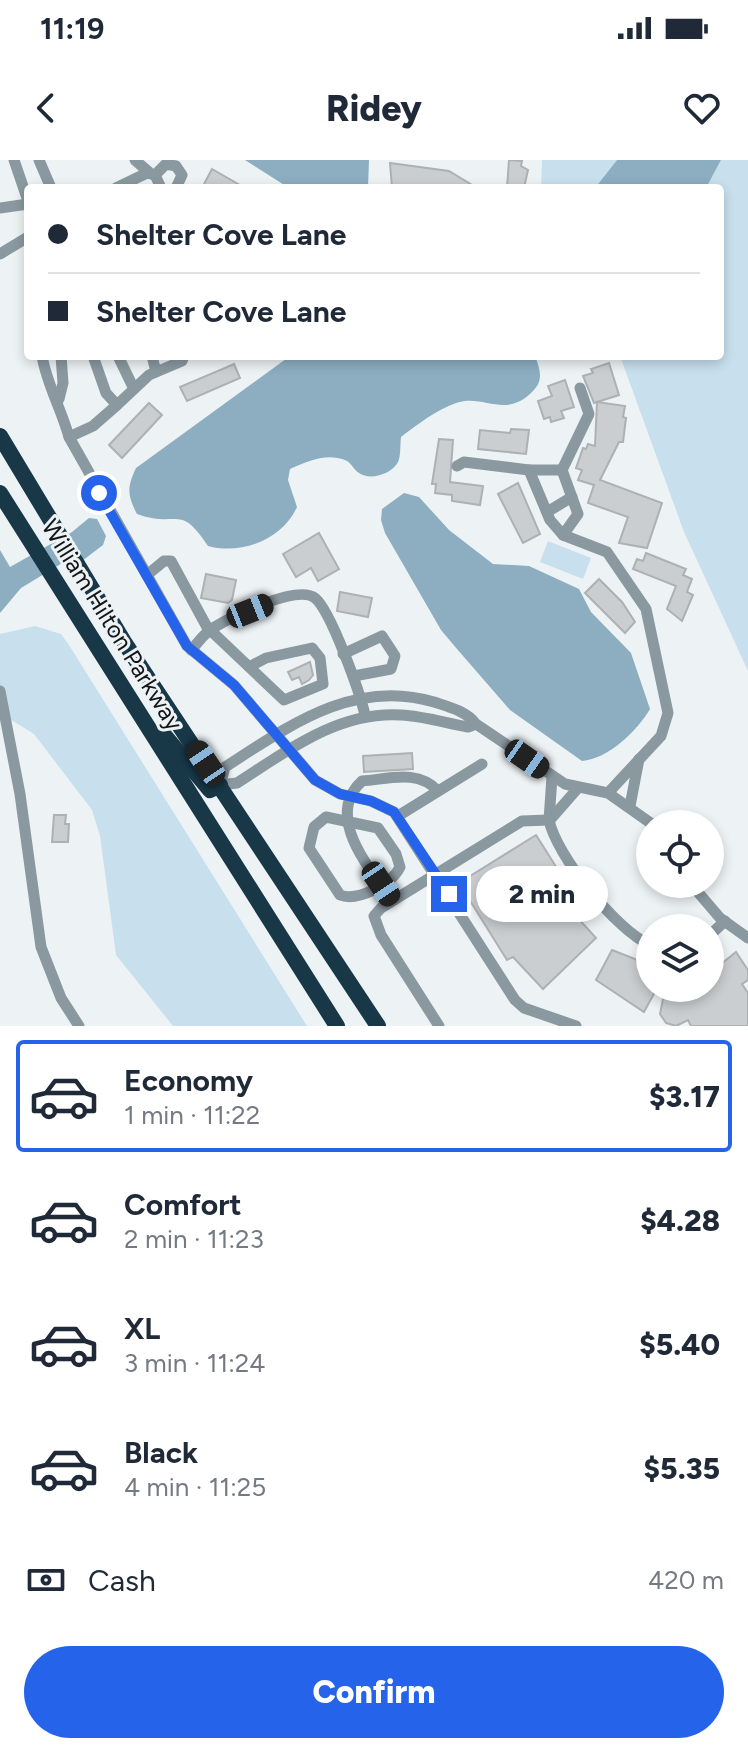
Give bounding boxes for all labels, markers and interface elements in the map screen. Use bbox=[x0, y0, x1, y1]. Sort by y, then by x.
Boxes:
text: 11:19 bbox=[40, 10, 104, 47]
icon: back bbox=[24, 86, 68, 130]
icon: heart bbox=[680, 86, 724, 130]
text: Ridey bbox=[326, 87, 422, 130]
text: Shelter Cove Lane bbox=[96, 216, 346, 253]
text: Shelter Cove Lane bbox=[96, 293, 346, 330]
route start bbox=[81, 475, 117, 511]
street label: William Hilton Parkway bbox=[36, 514, 189, 736]
car bbox=[223, 591, 277, 631]
car bbox=[500, 735, 554, 783]
car bbox=[183, 736, 229, 790]
map controls bbox=[636, 810, 724, 1002]
button: locate bbox=[636, 810, 724, 898]
car bbox=[358, 857, 404, 911]
callout: 2 min bbox=[477, 866, 609, 922]
route end bbox=[431, 876, 467, 912]
text: 2 min bbox=[509, 878, 575, 910]
button: layers bbox=[636, 914, 724, 1002]
icon: car bbox=[28, 1060, 100, 1132]
text: Economy bbox=[124, 1062, 253, 1099]
text: $3.17 bbox=[649, 1078, 720, 1115]
text: 1 min · 11:22 bbox=[124, 1099, 260, 1131]
icon: car bbox=[28, 1184, 100, 1256]
text: Comfort bbox=[124, 1186, 242, 1223]
text: $4.28 bbox=[640, 1202, 720, 1239]
text: 2 min · 11:23 bbox=[124, 1223, 264, 1255]
icon: car bbox=[28, 1308, 100, 1380]
text: XL bbox=[124, 1310, 160, 1347]
text: $5.40 bbox=[639, 1326, 720, 1363]
text: 3 min · 11:24 bbox=[124, 1347, 265, 1379]
icon: car bbox=[28, 1432, 100, 1504]
text: Black bbox=[124, 1434, 198, 1471]
text: $5.35 bbox=[644, 1450, 720, 1487]
text: 4 min · 11:25 bbox=[124, 1471, 266, 1503]
icon: cash bbox=[24, 1558, 68, 1602]
text: Cash bbox=[88, 1562, 156, 1599]
text: 420 m bbox=[648, 1564, 724, 1596]
button: Confirm bbox=[24, 1646, 724, 1738]

